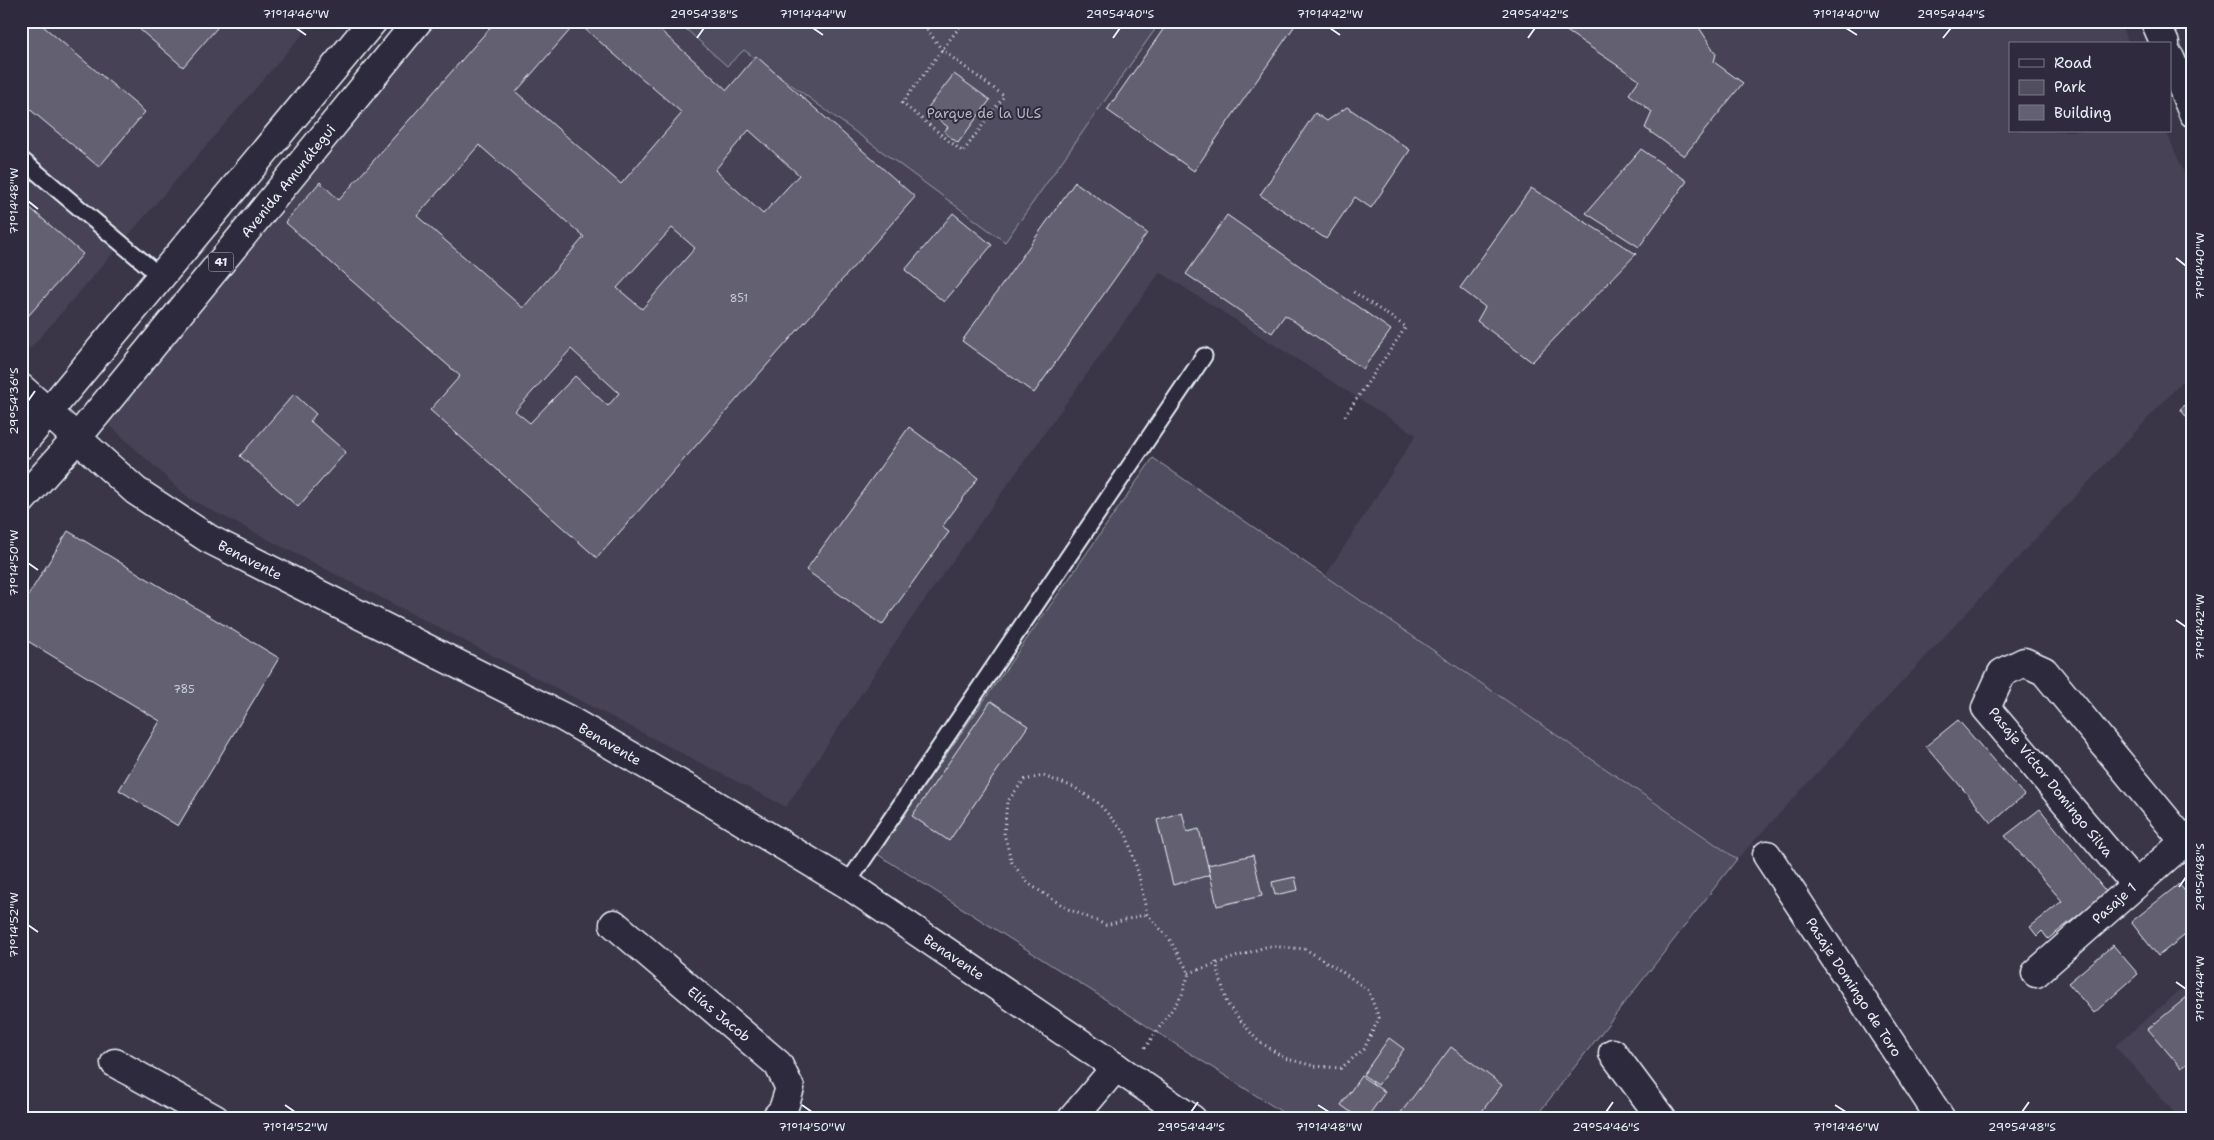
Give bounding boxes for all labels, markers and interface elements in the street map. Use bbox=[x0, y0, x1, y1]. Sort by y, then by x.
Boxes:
text: 71°14'46"W bbox=[263, 6, 329, 22]
text: 29°54'38"S bbox=[670, 6, 738, 22]
text: 71°14'44"W bbox=[779, 6, 847, 22]
text: 29°54'40"S bbox=[1086, 6, 1155, 22]
text: 71°14'42"W bbox=[1297, 6, 1363, 22]
text: 29°54'42"S bbox=[1501, 6, 1569, 22]
text: 71°14'40"W bbox=[1812, 6, 1880, 22]
text: 29°54'44"S bbox=[1917, 6, 1985, 22]
legend bbox=[2009, 42, 2172, 132]
text: Road bbox=[2054, 53, 2092, 73]
text: Park bbox=[2054, 77, 2086, 97]
text: Building bbox=[2054, 103, 2111, 123]
park label: Parque de la ULS bbox=[927, 104, 1041, 122]
street label: Avenida Amunátegui bbox=[237, 121, 339, 241]
text: 71°14'48"W bbox=[6, 167, 22, 235]
text: 71°14'40"W bbox=[2192, 232, 2208, 300]
road number: 41 bbox=[208, 252, 234, 272]
house number: 851 bbox=[730, 291, 748, 306]
text: 29°54'36"S bbox=[6, 367, 22, 435]
text: 71°14'50"W bbox=[6, 529, 22, 597]
street label: Benavente bbox=[215, 536, 285, 584]
text: 71°14'42"W bbox=[2192, 594, 2208, 660]
house number: 785 bbox=[173, 682, 195, 697]
street label: Pasaje Víctor Domingo Silva bbox=[1985, 703, 2117, 861]
street label: Benavente bbox=[575, 719, 645, 769]
text: 29°54'48"S bbox=[2192, 843, 2208, 911]
street label: Pasaje 1 bbox=[2088, 878, 2140, 928]
text: 71°14'52"W bbox=[6, 892, 22, 958]
street label: Pasaje Domingo de Toro bbox=[1802, 914, 1906, 1060]
street label: Benavente bbox=[920, 930, 988, 984]
text: 71°14'44"W bbox=[2192, 955, 2208, 1023]
street label: Elías Jacob bbox=[684, 982, 754, 1046]
text: 71°14'52"W bbox=[262, 1119, 328, 1135]
text: 71°14'50"W bbox=[778, 1119, 846, 1135]
text: 29°54'44"S bbox=[1157, 1119, 1225, 1135]
text: 71°14'48"W bbox=[1295, 1119, 1363, 1135]
text: 29°54'46"S bbox=[1572, 1119, 1640, 1135]
text: 71°14'46"W bbox=[1813, 1119, 1879, 1135]
text: 29°54'48"S bbox=[1988, 1119, 2056, 1135]

